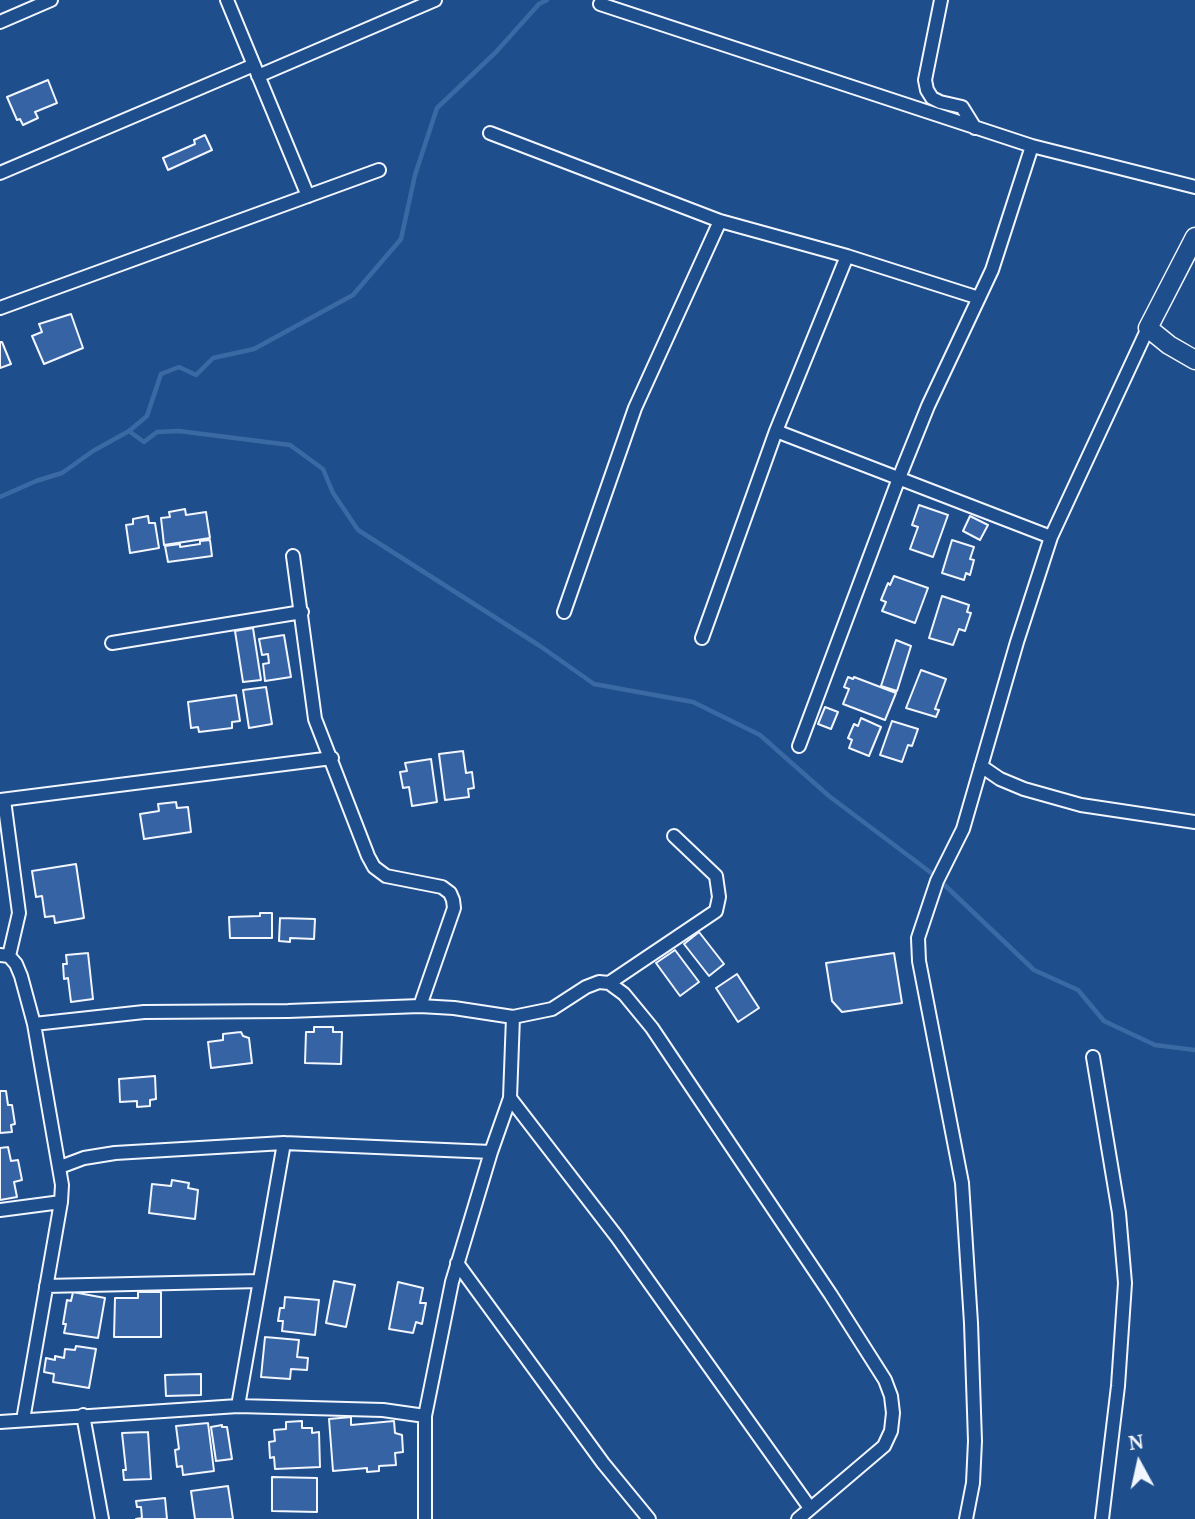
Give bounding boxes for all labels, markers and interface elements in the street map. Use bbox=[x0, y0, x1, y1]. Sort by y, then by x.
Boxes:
north arrow bbox=[1104, 1428, 1174, 1498]
text: N bbox=[1127, 1428, 1145, 1456]

